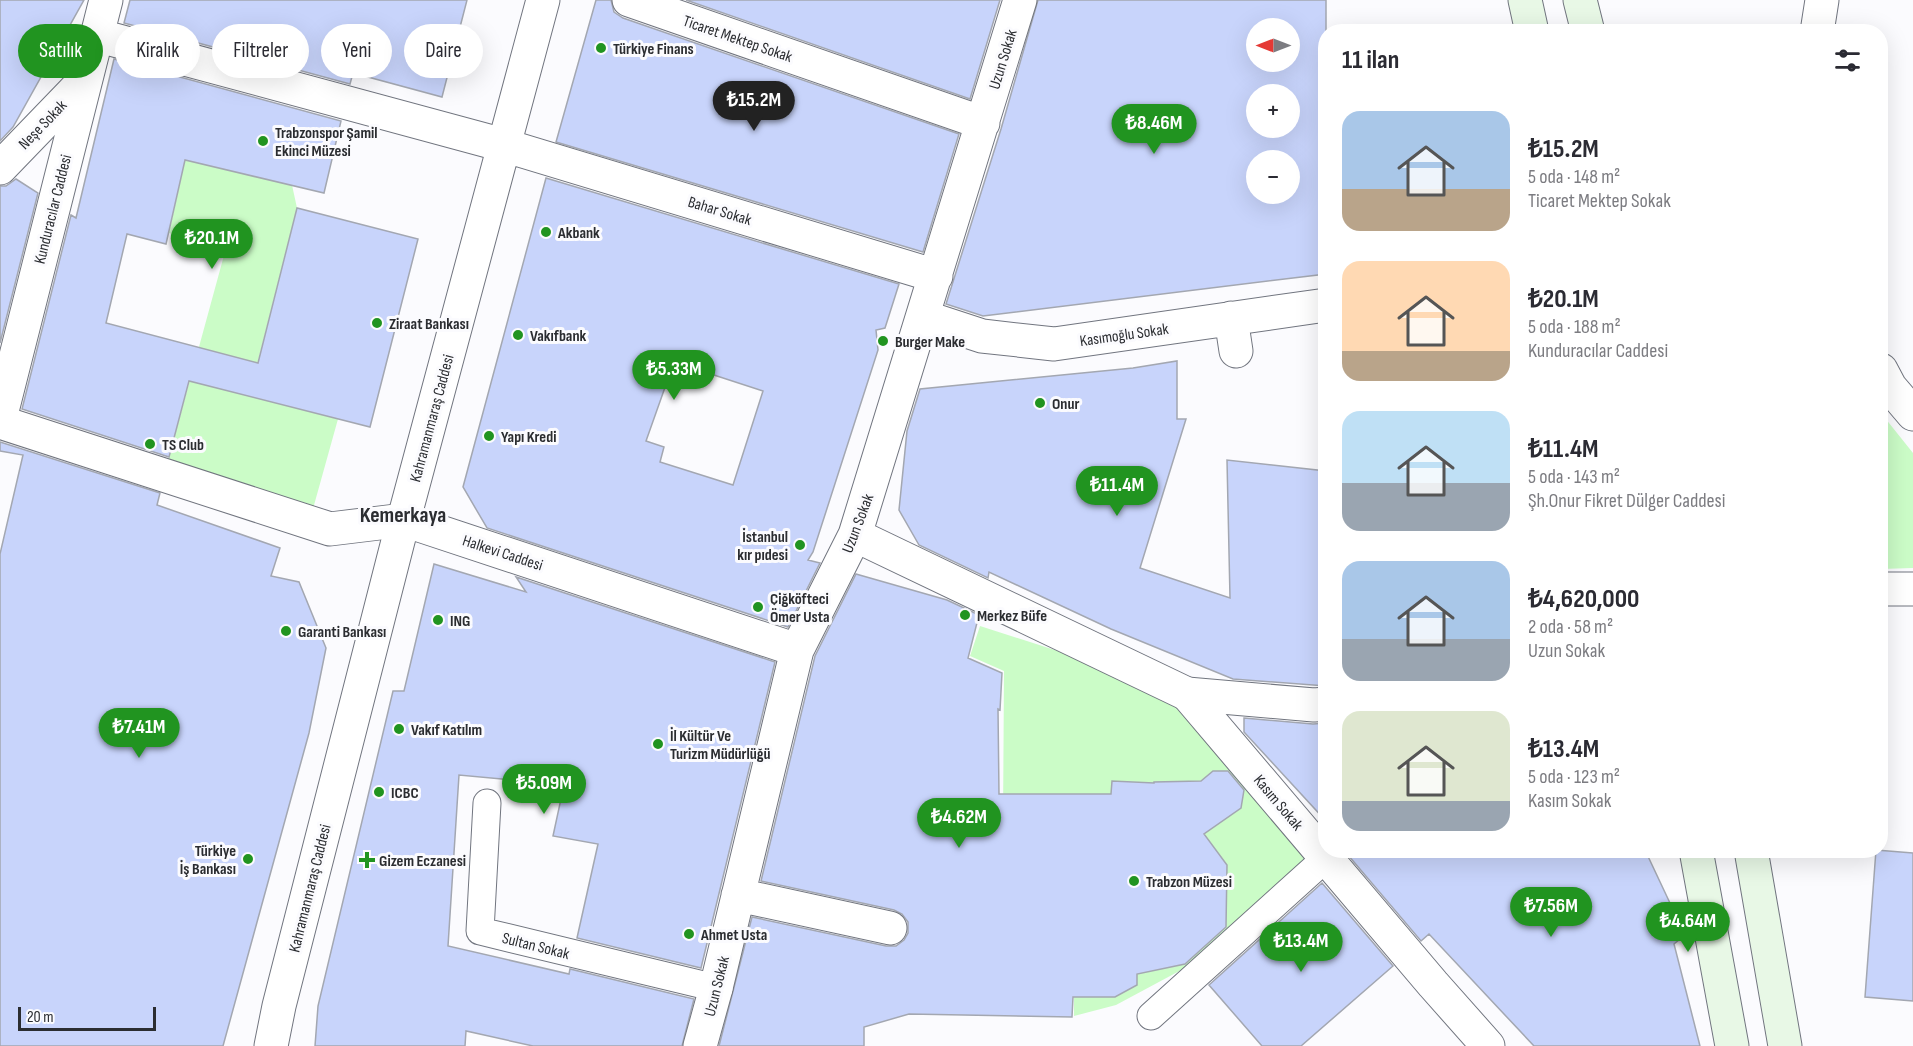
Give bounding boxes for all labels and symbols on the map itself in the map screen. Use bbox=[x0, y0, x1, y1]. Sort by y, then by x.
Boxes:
street label: Ticaret Mektep Sokak bbox=[680, 12, 795, 67]
north arrow bbox=[1246, 18, 1300, 72]
street label: Uzun Sokak bbox=[985, 27, 1022, 92]
place label: Türkiye Finans bbox=[613, 40, 694, 59]
marker: Türkiye Finans bbox=[594, 41, 608, 55]
pin: ₺15.2M bbox=[705, 81, 803, 132]
street label: Neşe Sokak bbox=[15, 96, 71, 154]
pin: ₺8.46M bbox=[1105, 104, 1203, 155]
place label: Trabzonspor Şamil Ekinci Müzesi bbox=[275, 124, 377, 161]
marker: Trabzonspor Şamil Ekinci Müzesi bbox=[256, 134, 270, 148]
street label: Kunduracılar Caddesi bbox=[31, 153, 76, 266]
street label: Bahar Sokak bbox=[686, 193, 754, 230]
pin: ₺20.1M bbox=[163, 219, 261, 270]
place label: Akbank bbox=[557, 224, 600, 243]
marker: Akbank bbox=[539, 225, 553, 239]
place label: Ziraat Bankası bbox=[389, 315, 469, 334]
marker: Ziraat Bankası bbox=[370, 316, 384, 330]
street label: Kasımoğlu Sokak bbox=[1079, 320, 1170, 351]
place label: Vakıfbank bbox=[530, 327, 586, 346]
marker: Vakıfbank bbox=[511, 328, 525, 342]
place label: Burger Make bbox=[895, 333, 965, 352]
marker: Burger Make bbox=[876, 334, 890, 348]
pin: ₺5.33M bbox=[625, 350, 723, 401]
street label: Kahramanmaraş Caddesi bbox=[406, 352, 459, 484]
place label: Onur bbox=[1052, 395, 1079, 414]
marker: Onur bbox=[1033, 396, 1047, 410]
place label: Yapı Kredi bbox=[501, 428, 556, 447]
marker: Yapı Kredi bbox=[482, 429, 496, 443]
place label: TS Club bbox=[162, 436, 204, 455]
marker: TS Club bbox=[143, 437, 157, 451]
pin: ₺11.4M bbox=[1068, 466, 1166, 517]
street label: Uzun Sokak bbox=[838, 491, 878, 556]
district label: Kemerkaya bbox=[360, 502, 446, 529]
place label: İstanbul kır pıdesi bbox=[737, 528, 788, 565]
street label: Halkevi Caddesi bbox=[460, 532, 545, 575]
marker: İstanbul kır pıdesi bbox=[793, 538, 807, 552]
place label: Çiğköfteci Ömer Usta bbox=[770, 590, 829, 627]
marker: Çiğköfteci Ömer Usta bbox=[751, 600, 765, 614]
place label: Merkez Büfe bbox=[977, 607, 1047, 626]
marker: Merkez Büfe bbox=[958, 608, 972, 622]
place label: ING bbox=[450, 612, 471, 631]
marker: ING bbox=[431, 613, 445, 627]
place label: Garanti Bankası bbox=[298, 623, 386, 642]
marker: Garanti Bankası bbox=[279, 624, 293, 638]
pin: ₺7.41M bbox=[90, 708, 188, 759]
place label: Vakıf Katılım bbox=[411, 721, 482, 740]
marker: Vakıf Katılım bbox=[392, 722, 406, 736]
place label: İl Kültür Ve Turizm Müdürlüğü bbox=[670, 727, 771, 764]
marker: İl Kültür Ve Turizm Müdürlüğü bbox=[651, 737, 665, 751]
pin: ₺5.09M bbox=[495, 764, 593, 815]
street label: Kasım Sokak bbox=[1249, 771, 1307, 835]
place label: ICBC bbox=[391, 784, 419, 803]
marker: ICBC bbox=[372, 785, 386, 799]
pin: ₺4.62M bbox=[910, 798, 1008, 849]
street label: Kahramanmaraş Caddesi bbox=[285, 822, 336, 954]
place label: Türkiye İş Bankası bbox=[180, 842, 236, 879]
marker: Türkiye İş Bankası bbox=[241, 852, 255, 866]
place label: Gizem Eczanesi bbox=[379, 852, 466, 871]
marker: Gizem Eczanesi bbox=[360, 853, 374, 867]
place label: Trabzon Müzesi bbox=[1146, 873, 1232, 892]
marker: Trabzon Müzesi bbox=[1127, 874, 1141, 888]
pin: ₺7.56M bbox=[1502, 887, 1600, 938]
pin: ₺4.64M bbox=[1639, 902, 1737, 953]
pin: ₺13.4M bbox=[1252, 922, 1350, 973]
place label: Ahmet Usta bbox=[700, 926, 767, 945]
marker: Ahmet Usta bbox=[682, 927, 696, 941]
street label: Sultan Sokak bbox=[500, 929, 571, 964]
street label: Uzun Sokak bbox=[701, 954, 734, 1019]
scale bar bbox=[18, 1004, 156, 1032]

